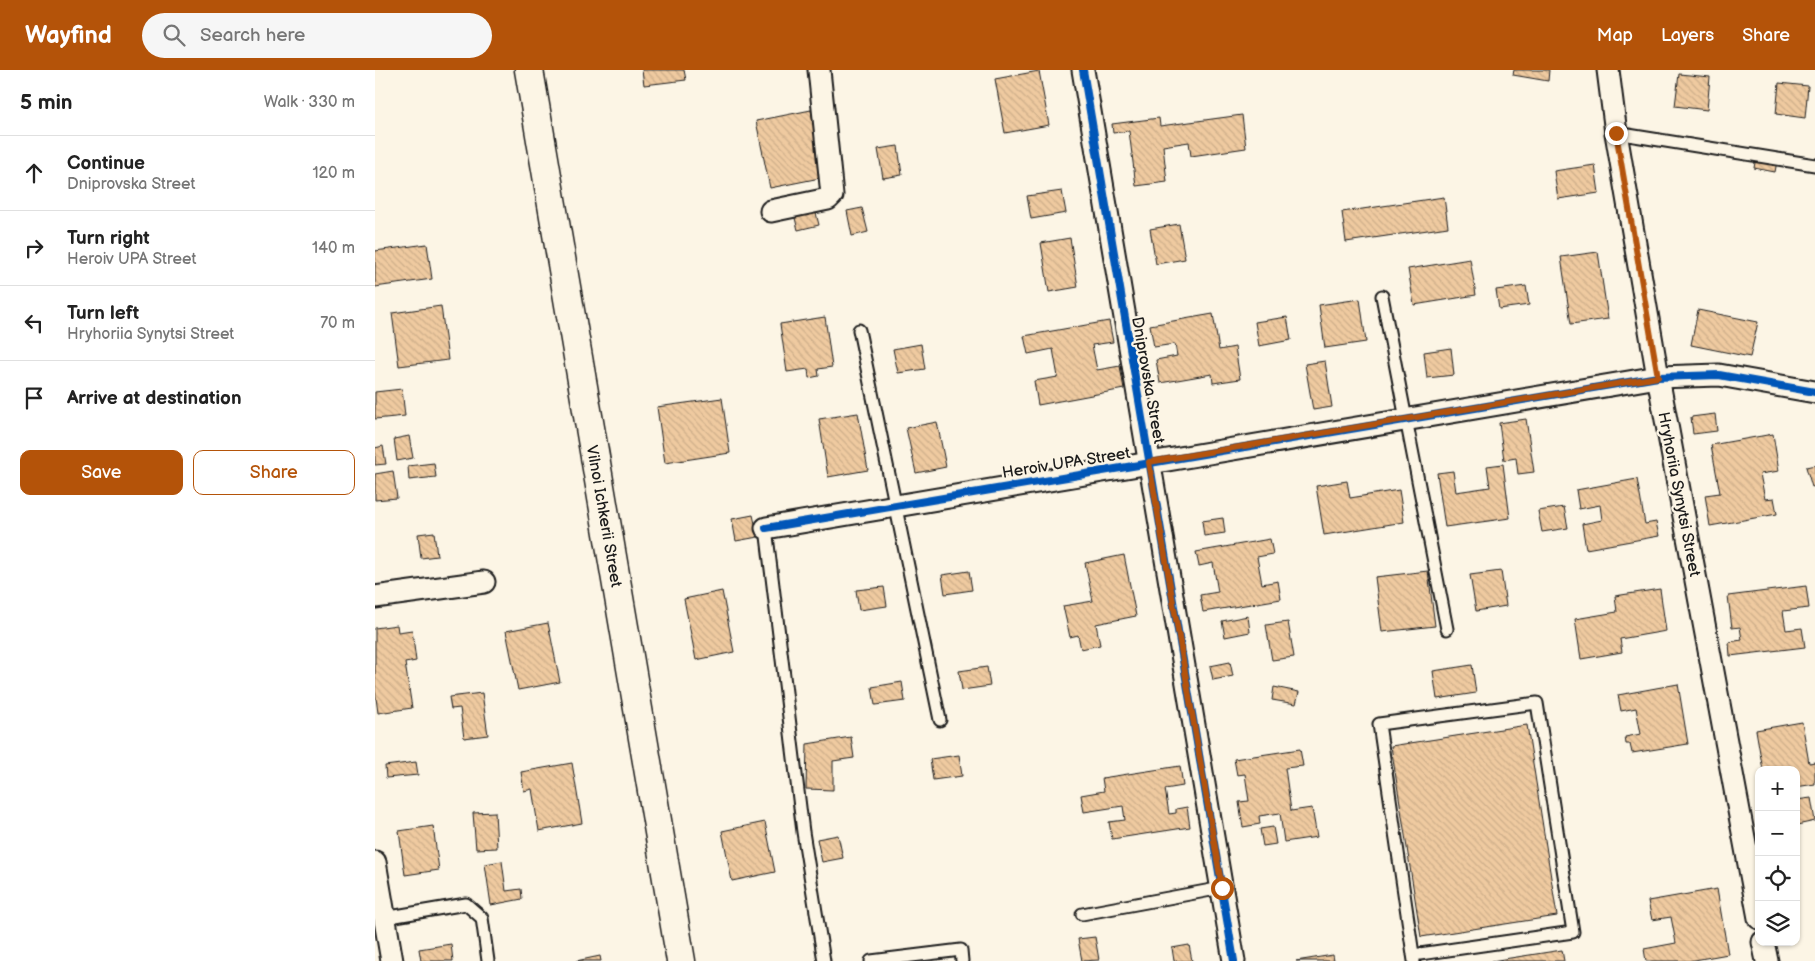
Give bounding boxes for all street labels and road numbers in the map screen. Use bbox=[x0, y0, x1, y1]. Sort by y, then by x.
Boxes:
street label: Dniprovska Street bbox=[1127, 315, 1168, 445]
street label: Hryhoriia Synytsi Street bbox=[1653, 410, 1704, 578]
street label: Vilnoi Ichkerii Street bbox=[582, 444, 625, 589]
street label: Heroiv UPA Street bbox=[1001, 444, 1132, 483]

